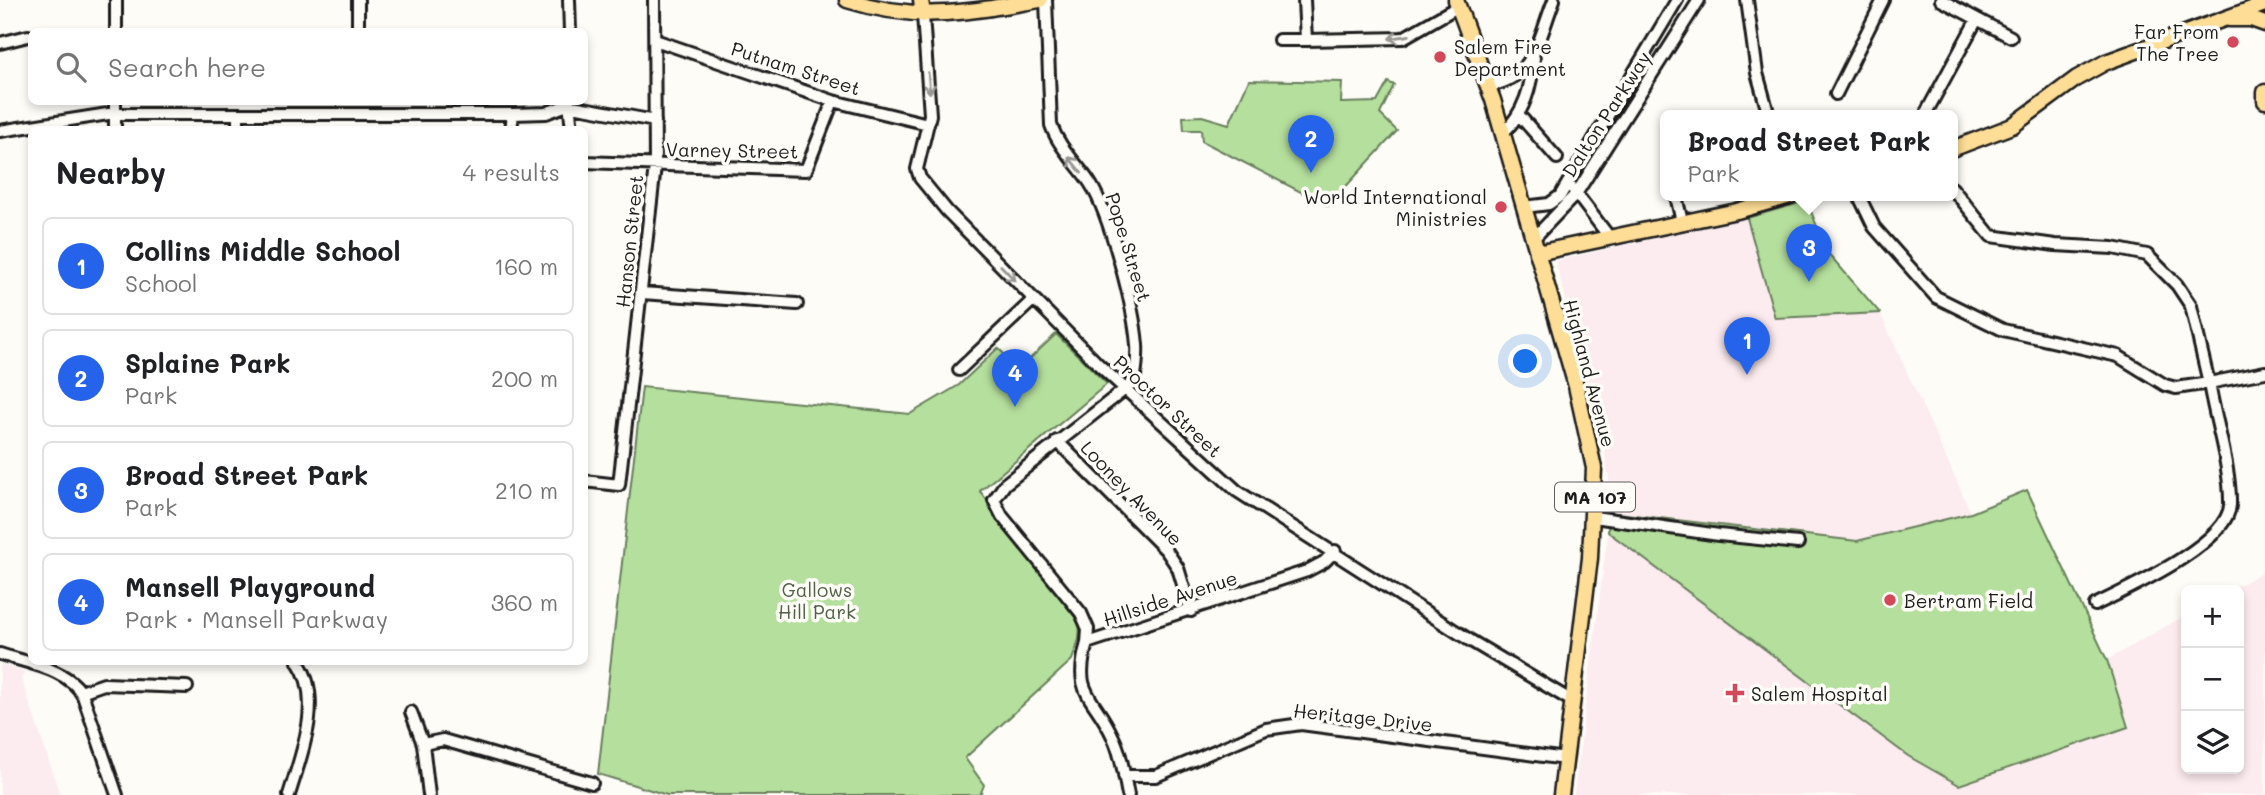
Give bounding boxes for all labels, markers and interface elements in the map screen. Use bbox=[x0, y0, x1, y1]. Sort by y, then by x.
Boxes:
place label: Far From The Tree bbox=[2134, 19, 2219, 66]
search box bbox=[28, 28, 588, 105]
one-way arrow bbox=[1388, 31, 1411, 44]
place label: Salem Fire Department bbox=[1454, 34, 1566, 81]
marker: Far From The Tree bbox=[2225, 34, 2241, 50]
street label: Putnam Street bbox=[728, 35, 864, 101]
street label: Dalton Parkway bbox=[1556, 46, 1656, 182]
icon: search bbox=[52, 48, 90, 86]
marker: Salem Fire Department bbox=[1432, 49, 1448, 65]
text: Search here bbox=[108, 50, 266, 84]
one-way arrow bbox=[923, 71, 936, 94]
popup bbox=[1660, 110, 1958, 201]
pin: 2 bbox=[1288, 115, 1334, 173]
text: Broad Street Park bbox=[1687, 124, 1931, 158]
street label: Varney Street bbox=[666, 136, 798, 164]
text: Nearby bbox=[56, 152, 166, 192]
one-way arrow bbox=[1068, 156, 1083, 174]
text: 4 results bbox=[463, 157, 560, 187]
text: Park bbox=[1687, 158, 1740, 188]
street label: Hanson Street bbox=[610, 173, 648, 309]
place label: World International Ministries bbox=[1303, 184, 1487, 231]
street label: Pope Street bbox=[1101, 189, 1157, 305]
marker: World International Ministries bbox=[1493, 199, 1509, 215]
pin: 3 bbox=[1786, 224, 1832, 282]
text: Collins Middle School bbox=[125, 234, 400, 268]
text: 1 bbox=[76, 251, 86, 281]
text: 160 m bbox=[494, 251, 558, 281]
one-way arrow bbox=[1000, 264, 1017, 281]
text: School bbox=[125, 268, 198, 298]
street label: Highland Avenue bbox=[1558, 296, 1622, 450]
pin: 1 bbox=[1724, 317, 1770, 375]
your location bbox=[1508, 344, 1542, 378]
text: Splaine Park bbox=[125, 346, 291, 380]
pin: 4 bbox=[992, 349, 1038, 407]
street label: Proctor Street bbox=[1109, 349, 1227, 463]
text: 2 bbox=[75, 363, 87, 393]
text: 200 m bbox=[491, 363, 558, 393]
text: Park bbox=[125, 380, 177, 410]
street label: Looney Avenue bbox=[1076, 435, 1188, 551]
text: Broad Street Park bbox=[125, 458, 368, 492]
text: 3 bbox=[74, 475, 88, 505]
text: 210 m bbox=[495, 475, 558, 505]
road number: MA 107 bbox=[1555, 482, 1635, 512]
text: Park bbox=[125, 492, 177, 522]
street label: Hillside Avenue bbox=[1100, 565, 1240, 631]
text: Mansell Playground bbox=[125, 570, 375, 604]
park label: Gallows Hill Park bbox=[778, 577, 856, 624]
map controls bbox=[2181, 585, 2244, 774]
button: + bbox=[2181, 585, 2244, 648]
text: 4 bbox=[74, 587, 88, 617]
text: 360 m bbox=[491, 587, 558, 617]
place label: Bertram Field bbox=[1904, 588, 2033, 613]
marker: Bertram Field bbox=[1882, 592, 1898, 608]
text: Park · Mansell Parkway bbox=[125, 604, 388, 634]
button: − bbox=[2181, 648, 2244, 711]
place label: Salem Hospital bbox=[1751, 681, 1888, 706]
marker: Salem Hospital bbox=[1725, 683, 1745, 703]
street label: Heritage Drive bbox=[1292, 697, 1434, 737]
button: layers bbox=[2181, 711, 2244, 774]

